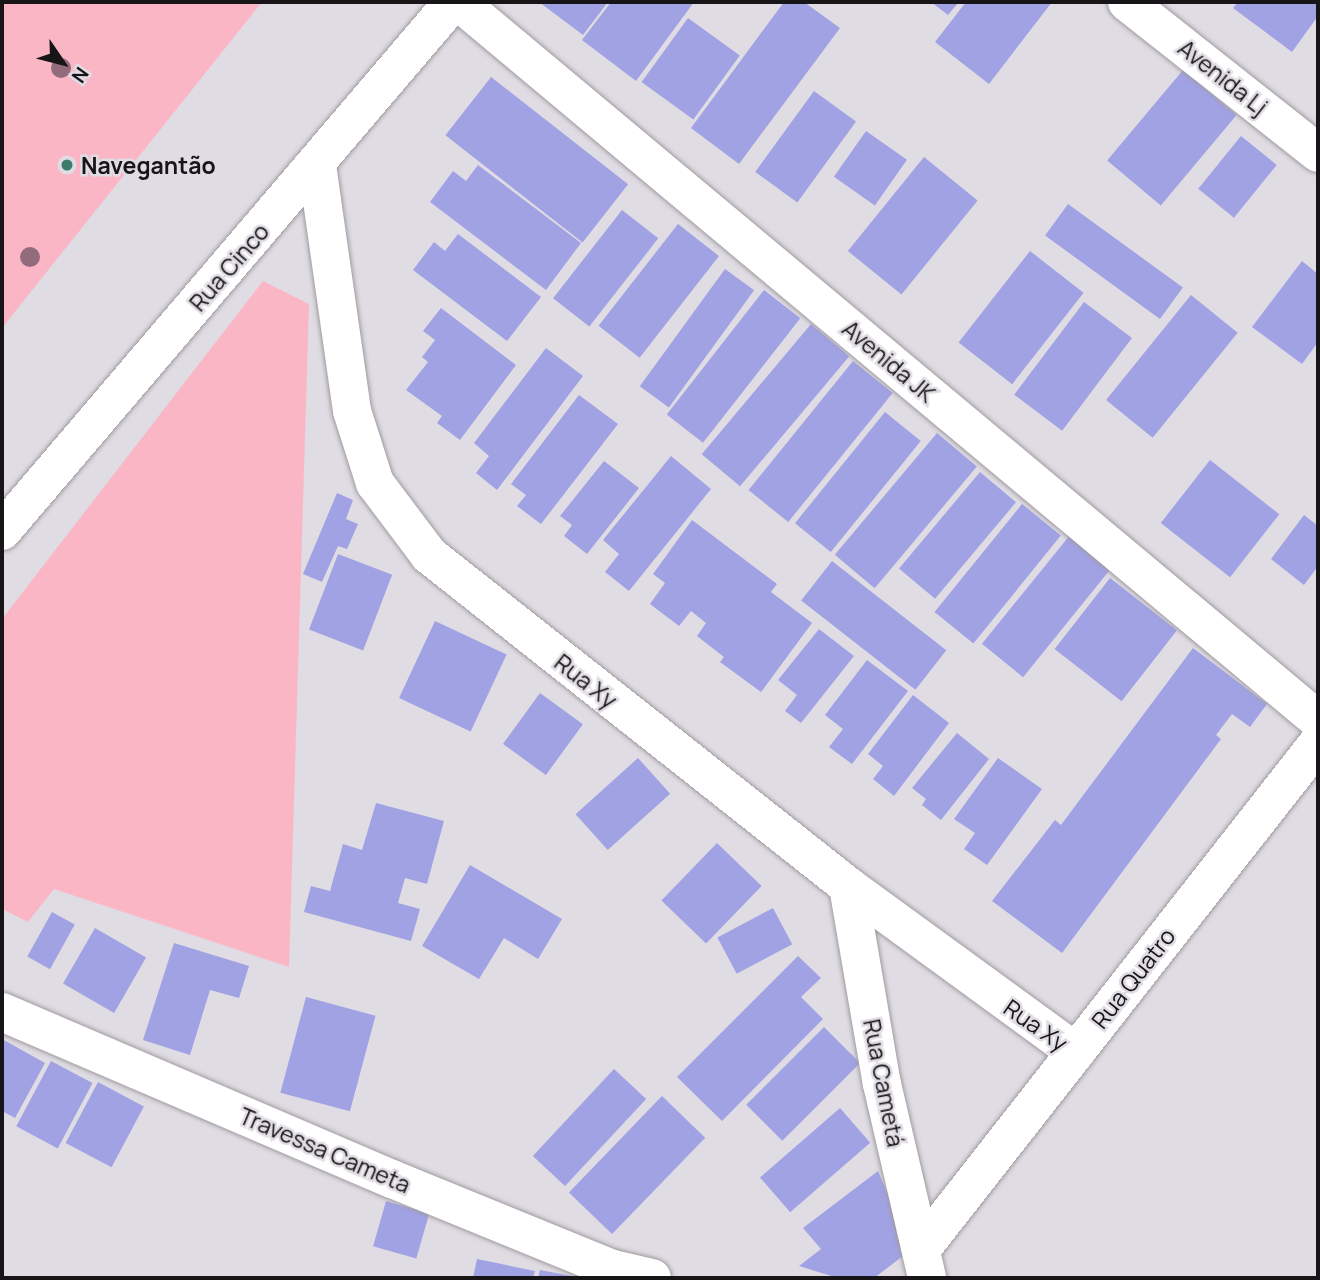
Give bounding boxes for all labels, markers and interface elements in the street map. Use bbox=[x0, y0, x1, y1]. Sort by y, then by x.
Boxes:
north arrow bbox=[28, 28, 98, 98]
street label: Avenida Lj bbox=[1173, 34, 1273, 120]
text: N bbox=[66, 62, 95, 88]
place label: Navegantão bbox=[81, 151, 216, 179]
marker: Navegantão bbox=[59, 157, 75, 173]
street label: Rua Cinco bbox=[184, 218, 274, 316]
street label: Avenida JK bbox=[837, 314, 941, 408]
street label: Rua Xy bbox=[549, 648, 623, 714]
street label: Rua Quatro bbox=[1085, 922, 1181, 1034]
street label: Rua Xy bbox=[999, 993, 1073, 1057]
street label: Rua Cametá bbox=[858, 1017, 910, 1149]
street label: Travessa Cameta bbox=[235, 1102, 415, 1198]

